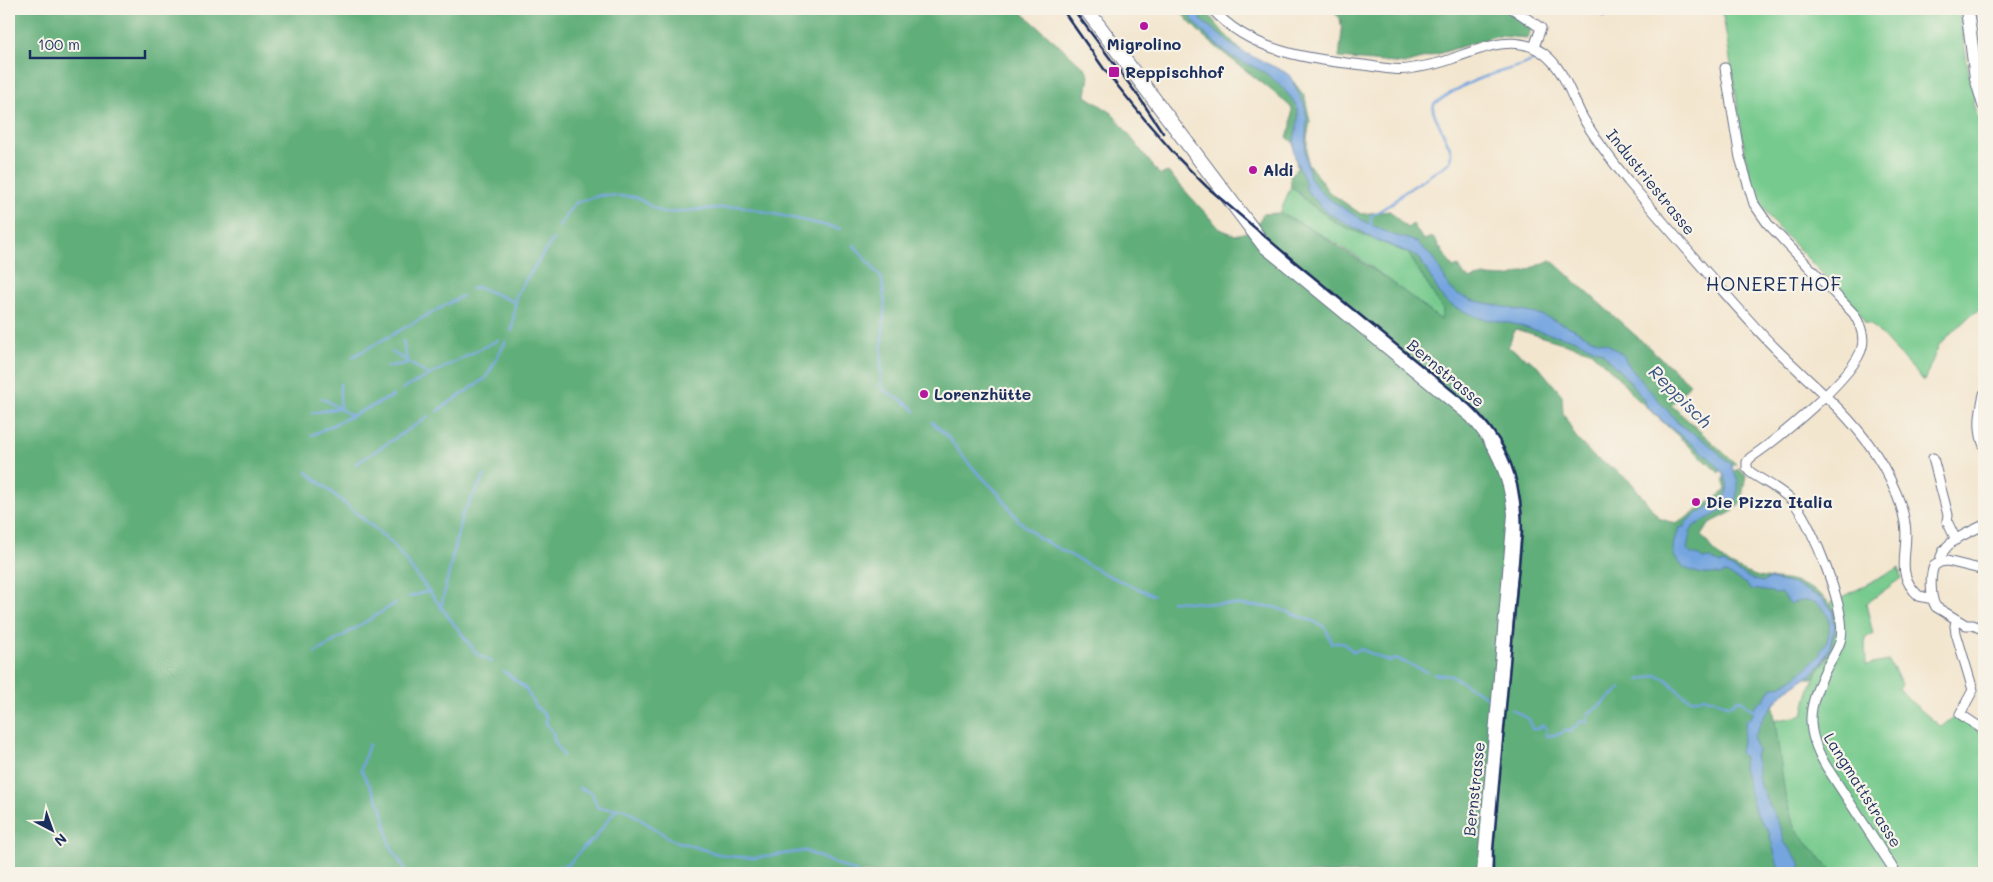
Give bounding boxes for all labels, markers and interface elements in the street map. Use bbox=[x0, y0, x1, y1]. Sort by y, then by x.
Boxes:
marker: Migrolino bbox=[1138, 20, 1150, 32]
scale bar bbox=[30, 28, 145, 60]
place label: Migrolino bbox=[1107, 33, 1182, 54]
text: 100 m bbox=[38, 34, 80, 54]
place label: Reppischhof bbox=[1125, 61, 1225, 82]
marker: Reppischhof bbox=[1107, 65, 1121, 79]
street label: Industriestrasse bbox=[1602, 124, 1701, 239]
place label: Aldi bbox=[1263, 159, 1294, 180]
marker: Aldi bbox=[1247, 164, 1259, 176]
district label: HONERETHOF bbox=[1706, 271, 1842, 296]
street label: Bernstrasse bbox=[1403, 334, 1489, 411]
water label: Reppisch bbox=[1644, 360, 1717, 433]
place label: Lorenzhütte bbox=[934, 383, 1031, 404]
marker: Lorenzhütte bbox=[918, 388, 930, 400]
place label: Die Pizza Italia bbox=[1706, 491, 1833, 512]
marker: Die Pizza Italia bbox=[1690, 496, 1702, 508]
street label: Langmattstrasse bbox=[1820, 728, 1907, 851]
street label: Bernstrasse bbox=[1458, 741, 1489, 837]
north arrow bbox=[28, 804, 78, 854]
text: N bbox=[51, 830, 71, 851]

